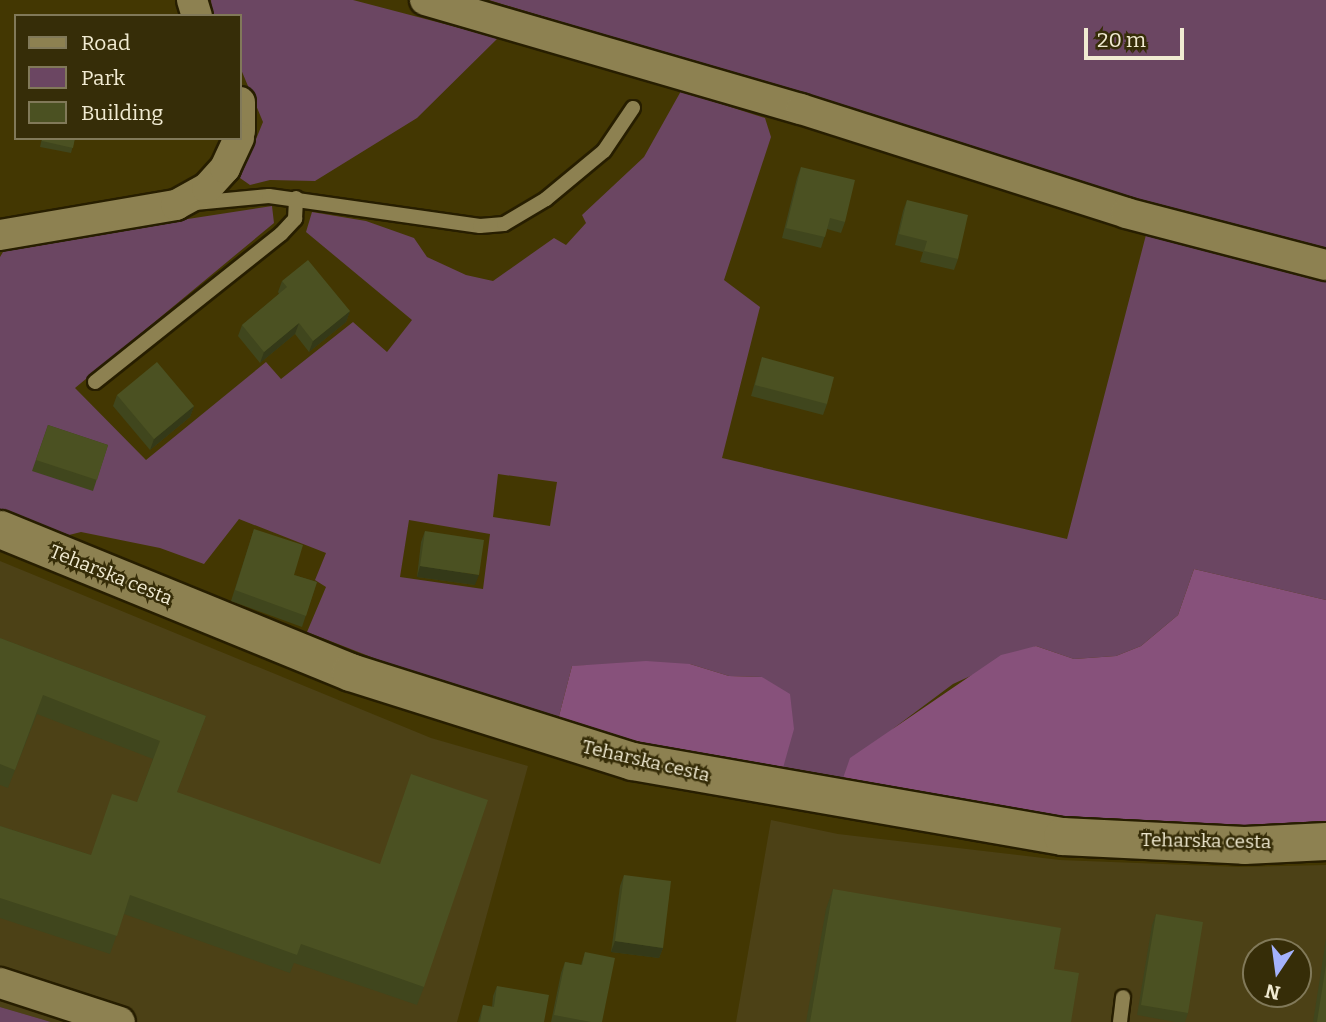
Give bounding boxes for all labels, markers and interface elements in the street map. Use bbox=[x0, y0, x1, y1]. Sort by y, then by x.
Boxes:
legend bbox=[14, 14, 242, 140]
scale bar bbox=[1088, 14, 1188, 58]
text: 20 m bbox=[1097, 27, 1146, 53]
text: Road bbox=[81, 30, 130, 56]
text: Park bbox=[81, 65, 125, 91]
text: Building bbox=[81, 100, 163, 126]
street label: Teharska cesta bbox=[46, 540, 176, 610]
street label: Teharska cesta bbox=[580, 735, 712, 787]
street label: Teharska cesta bbox=[1141, 828, 1271, 854]
north arrow bbox=[1242, 938, 1312, 1008]
text: N bbox=[1263, 979, 1282, 1005]

